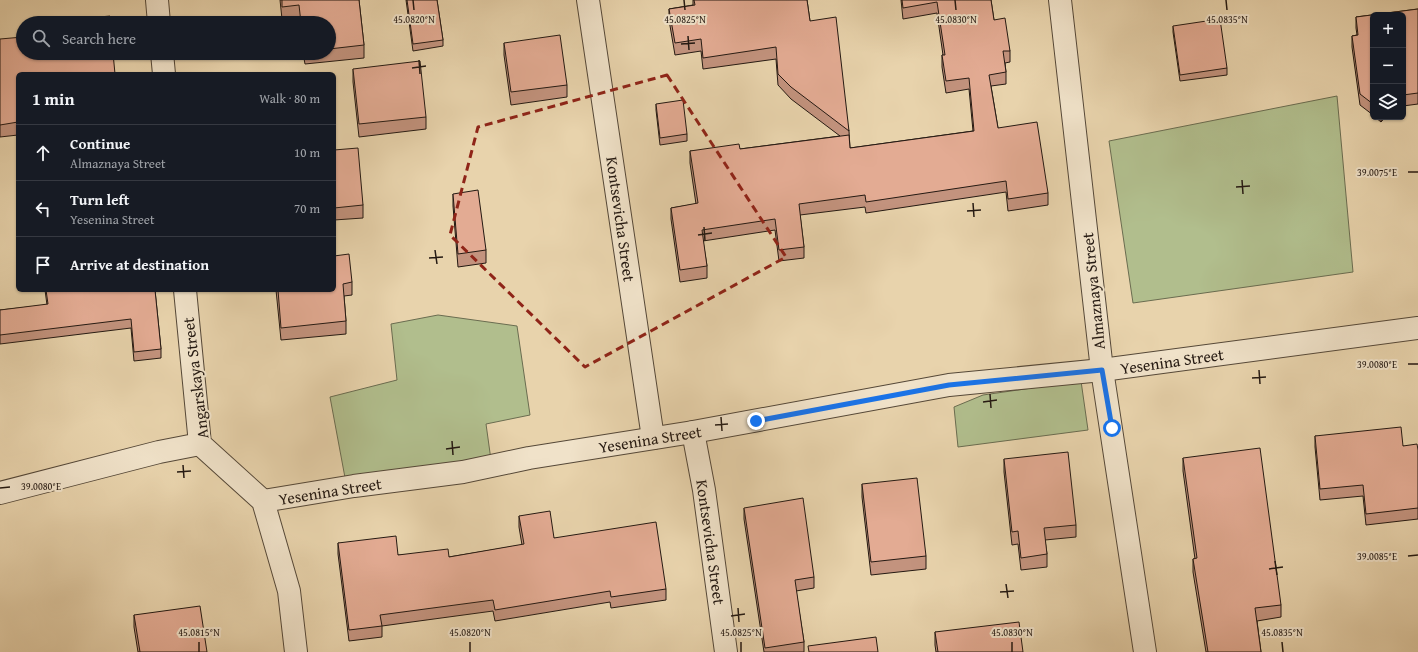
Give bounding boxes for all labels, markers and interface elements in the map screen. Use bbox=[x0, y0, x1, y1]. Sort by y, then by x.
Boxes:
text: 45.0820°N bbox=[393, 12, 435, 27]
text: 45.0825°N bbox=[664, 12, 706, 27]
text: 45.0830°N bbox=[935, 12, 977, 27]
text: 45.0835°N bbox=[1206, 12, 1248, 27]
map controls bbox=[1370, 12, 1406, 120]
button: + bbox=[1370, 12, 1406, 48]
search box bbox=[16, 16, 336, 60]
icon: search bbox=[30, 27, 52, 49]
text: Search here bbox=[62, 28, 136, 49]
button: − bbox=[1370, 48, 1406, 84]
button: layers bbox=[1370, 84, 1406, 120]
text: 1 min bbox=[32, 86, 74, 111]
text: Walk · 80 m bbox=[259, 89, 320, 108]
text: Continue bbox=[70, 133, 131, 154]
icon: ahead bbox=[32, 142, 54, 164]
text: 10 m bbox=[294, 143, 320, 162]
text: Almaznaya Street bbox=[70, 154, 166, 173]
street label: Kontsevicha Street bbox=[600, 155, 642, 283]
text: 39.0075°E bbox=[1357, 165, 1397, 180]
text: Turn left bbox=[70, 189, 129, 210]
icon: left bbox=[32, 198, 54, 220]
text: 70 m bbox=[294, 199, 320, 218]
text: Yesenina Street bbox=[70, 210, 155, 229]
street label: Almaznaya Street bbox=[1075, 231, 1111, 351]
icon: arrive bbox=[32, 254, 54, 276]
text: Arrive at destination bbox=[70, 254, 209, 275]
street label: Angarskaya Street bbox=[176, 316, 214, 440]
street label: Yesenina Street bbox=[1119, 342, 1226, 380]
text: 39.0080°E bbox=[1357, 357, 1397, 372]
route end bbox=[747, 412, 765, 430]
street label: Yesenina Street bbox=[597, 419, 704, 459]
route start bbox=[1103, 419, 1121, 437]
street label: Yesenina Street bbox=[277, 471, 384, 511]
street label: Kontsevicha Street bbox=[690, 478, 732, 606]
text: 39.0080°E bbox=[21, 479, 61, 494]
text: 39.0085°E bbox=[1357, 549, 1397, 564]
text: 45.0815°N bbox=[178, 625, 220, 640]
text: 45.0820°N bbox=[449, 625, 491, 640]
text: 45.0825°N bbox=[720, 625, 762, 640]
text: 45.0830°N bbox=[991, 625, 1033, 640]
text: 45.0835°N bbox=[1261, 625, 1303, 640]

